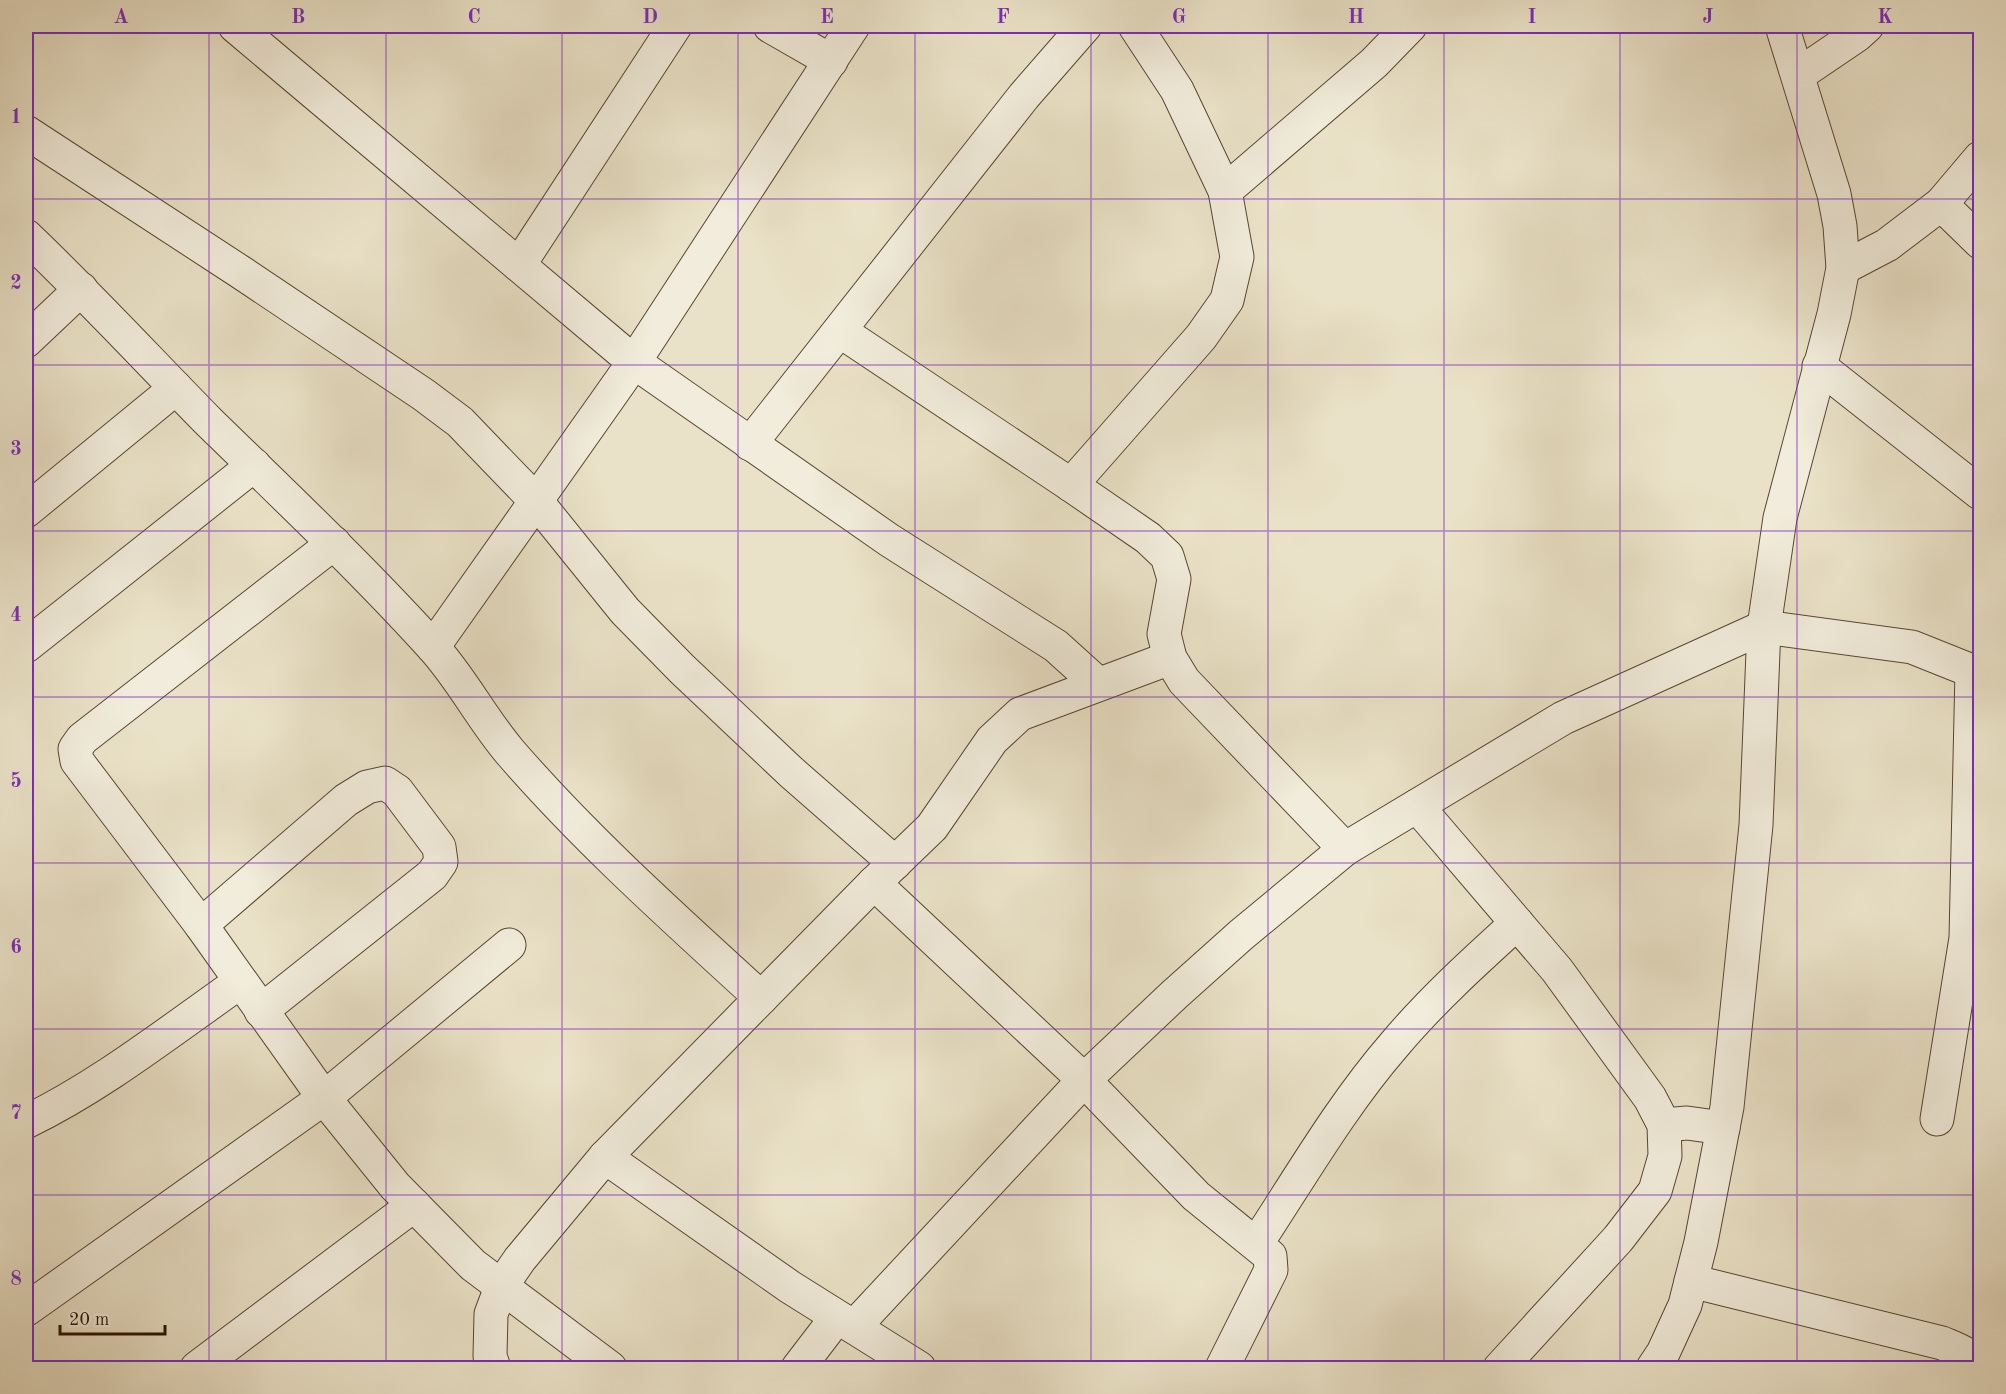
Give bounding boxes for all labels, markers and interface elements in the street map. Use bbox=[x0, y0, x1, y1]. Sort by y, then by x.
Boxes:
text: A bbox=[113, 8, 129, 28]
text: B bbox=[291, 8, 305, 28]
text: C bbox=[467, 8, 481, 28]
text: D bbox=[642, 8, 658, 28]
text: E bbox=[820, 8, 834, 28]
text: F bbox=[996, 8, 1010, 28]
text: G bbox=[1172, 8, 1186, 28]
text: H bbox=[1348, 8, 1364, 28]
text: I bbox=[1528, 8, 1536, 28]
text: J bbox=[1703, 8, 1714, 28]
text: K bbox=[1877, 8, 1893, 28]
text: 1 bbox=[10, 108, 22, 128]
text: 2 bbox=[10, 274, 22, 294]
text: 3 bbox=[10, 440, 22, 460]
text: 4 bbox=[10, 606, 22, 626]
text: 5 bbox=[10, 771, 22, 792]
text: 6 bbox=[10, 938, 22, 958]
text: 7 bbox=[10, 1104, 22, 1124]
text: 8 bbox=[10, 1270, 22, 1290]
scale bar bbox=[60, 1298, 165, 1336]
text: 20 m bbox=[69, 1311, 109, 1329]

